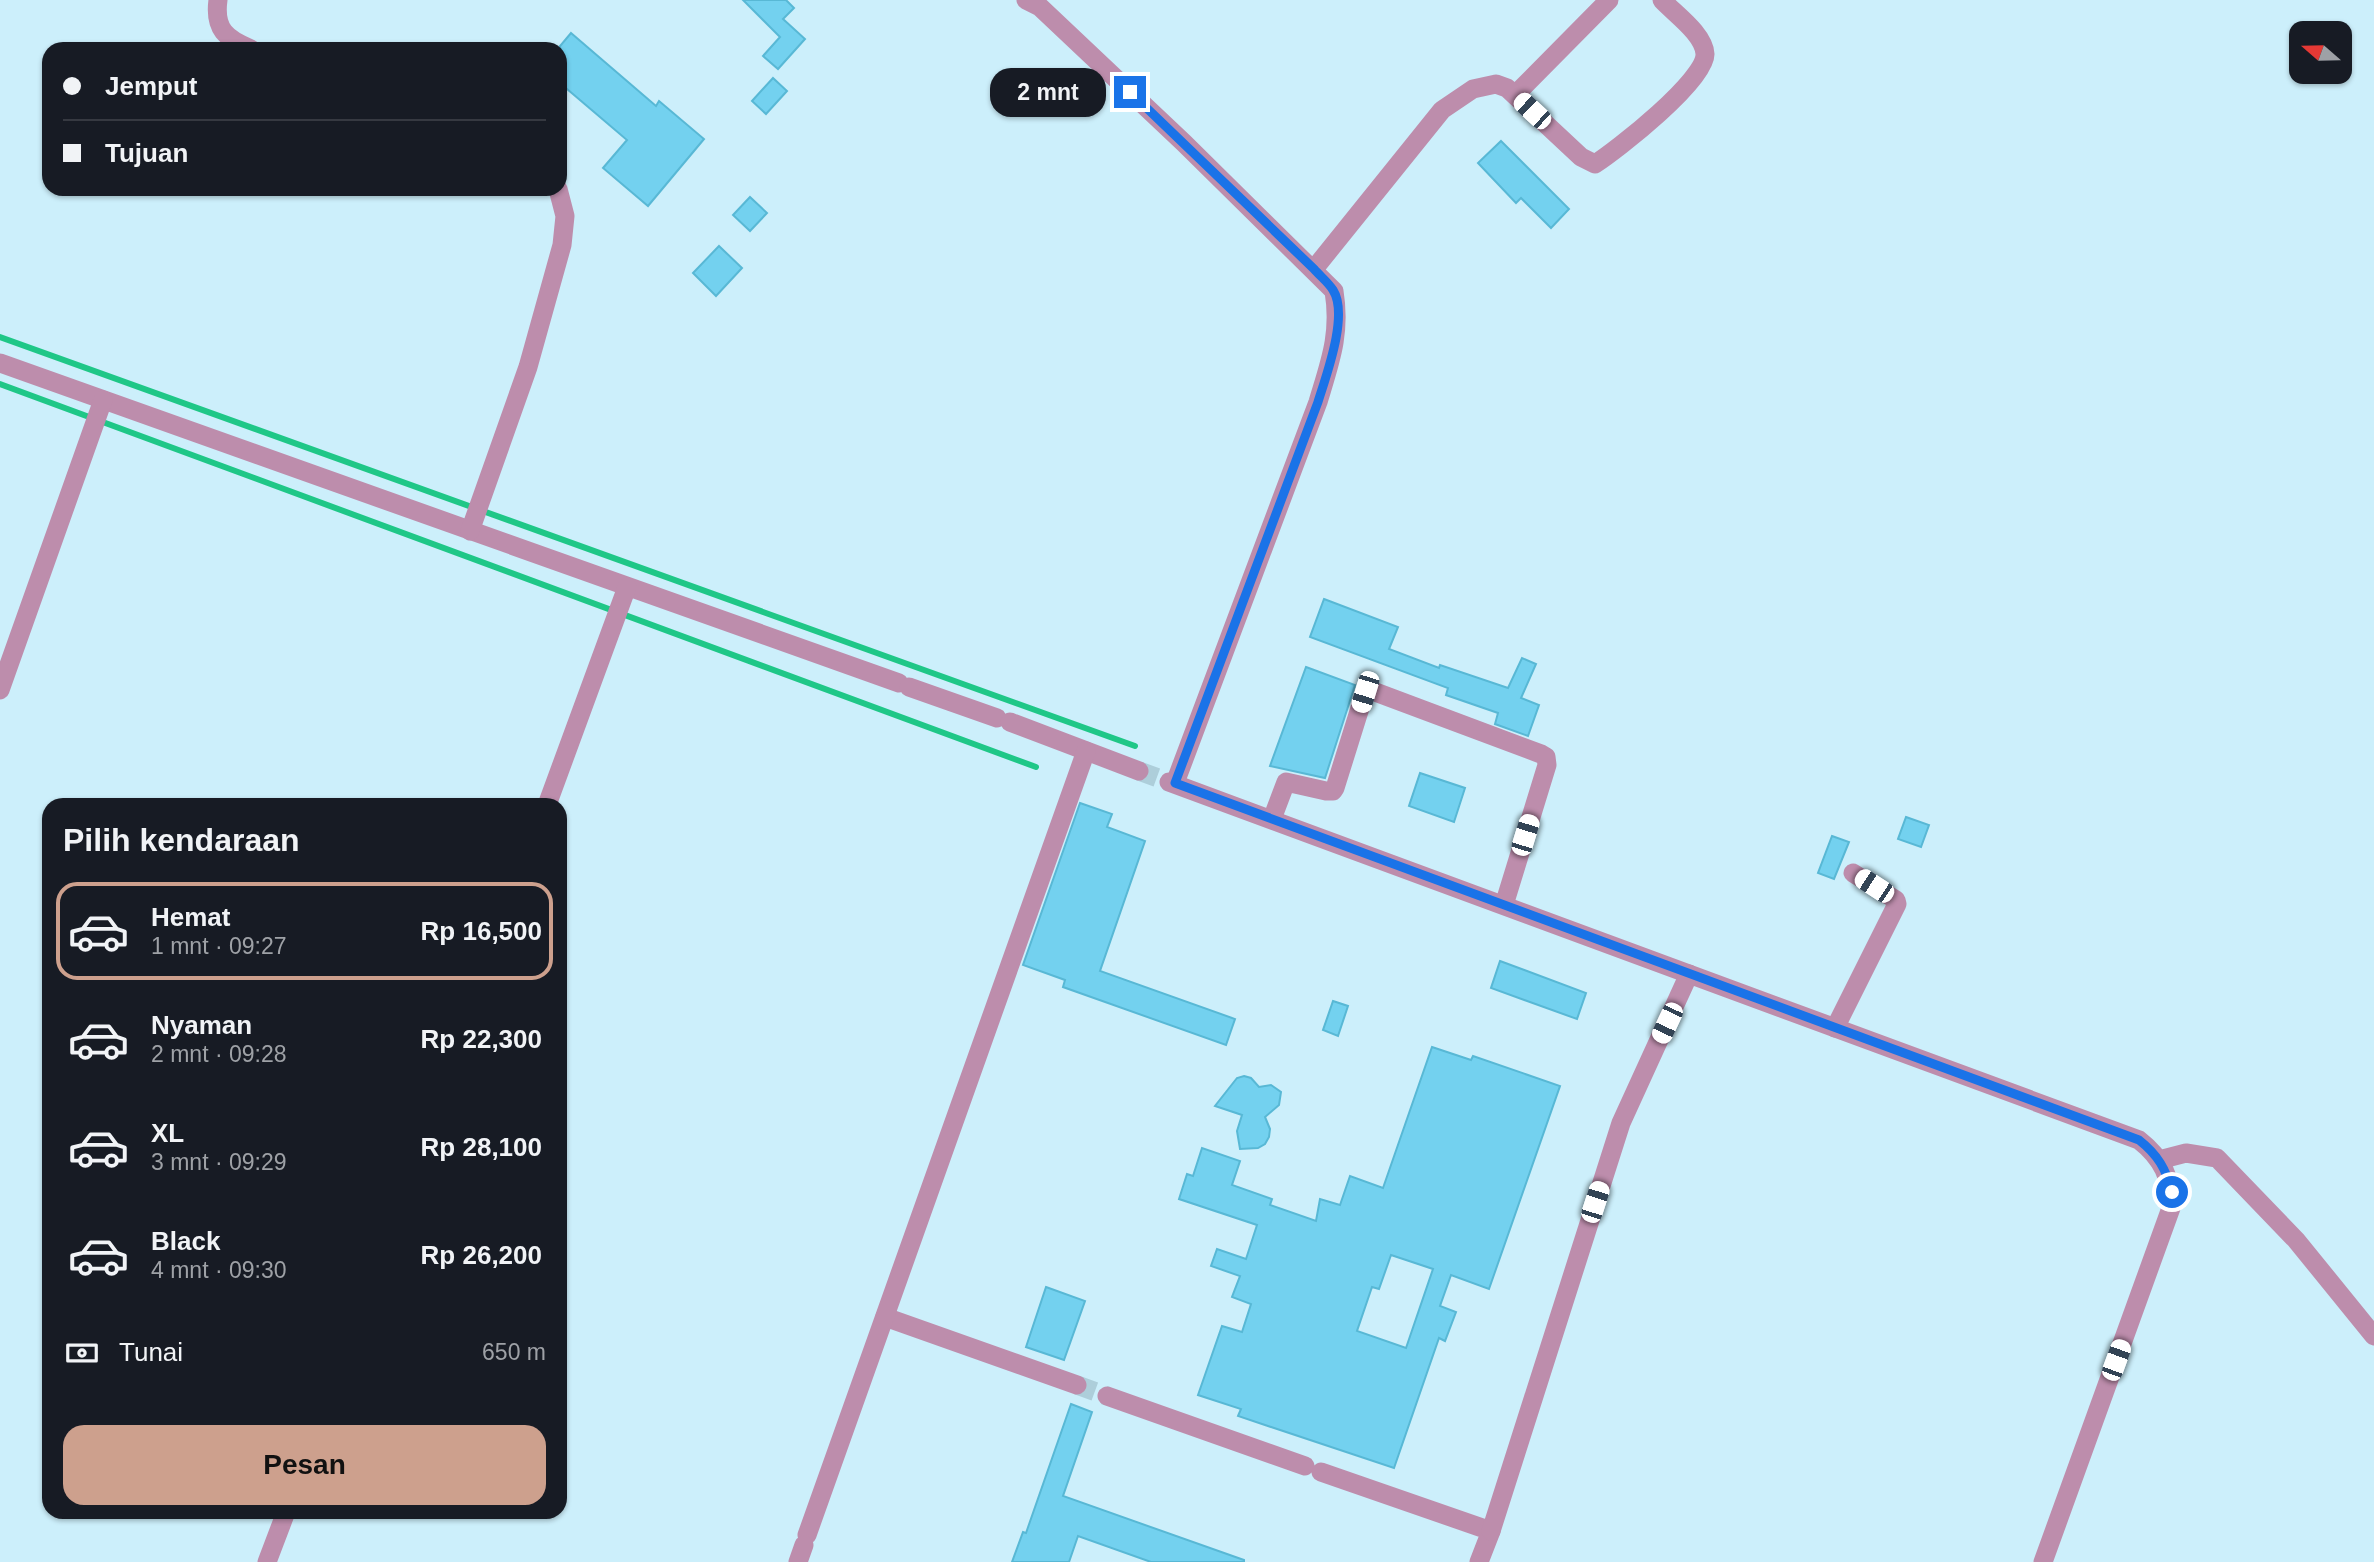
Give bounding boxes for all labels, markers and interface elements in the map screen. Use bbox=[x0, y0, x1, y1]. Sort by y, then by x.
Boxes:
north arrow bbox=[2289, 21, 2352, 84]
map controls bbox=[2289, 21, 2352, 84]
callout: 2 mnt bbox=[990, 68, 1106, 116]
text: Jemput bbox=[105, 71, 197, 101]
route end bbox=[1114, 76, 1146, 108]
text: 2 mnt bbox=[1017, 79, 1079, 105]
car bbox=[1510, 89, 1555, 133]
text: Tujuan bbox=[105, 138, 188, 168]
car bbox=[1349, 669, 1382, 715]
car bbox=[1509, 812, 1542, 858]
text: Pilih kendaraan bbox=[63, 822, 300, 858]
car bbox=[1851, 866, 1898, 906]
icon: car bbox=[67, 900, 130, 963]
text: Hemat bbox=[151, 902, 230, 932]
text: Rp 16,500 bbox=[421, 916, 542, 946]
text: 1 mnt · 09:27 bbox=[151, 933, 287, 959]
car bbox=[1649, 1000, 1686, 1046]
icon: car bbox=[67, 1008, 130, 1071]
text: Nyaman bbox=[151, 1010, 252, 1040]
text: Rp 22,300 bbox=[421, 1024, 542, 1054]
text: 2 mnt · 09:28 bbox=[151, 1041, 287, 1067]
icon: car bbox=[67, 1116, 130, 1179]
text: XL bbox=[151, 1118, 184, 1148]
text: Rp 28,100 bbox=[421, 1132, 542, 1162]
text: 3 mnt · 09:29 bbox=[151, 1149, 287, 1175]
route start bbox=[2156, 1176, 2188, 1208]
car bbox=[1579, 1179, 1612, 1225]
icon: car bbox=[67, 1224, 130, 1287]
text: Black bbox=[151, 1226, 220, 1256]
text: Rp 26,200 bbox=[421, 1240, 542, 1270]
text: 4 mnt · 09:30 bbox=[151, 1257, 287, 1283]
icon: cash bbox=[63, 1334, 101, 1372]
text: Tunai bbox=[119, 1337, 183, 1367]
car bbox=[2099, 1337, 2134, 1383]
text: 650 m bbox=[482, 1339, 546, 1365]
button: Pesan bbox=[63, 1425, 546, 1505]

